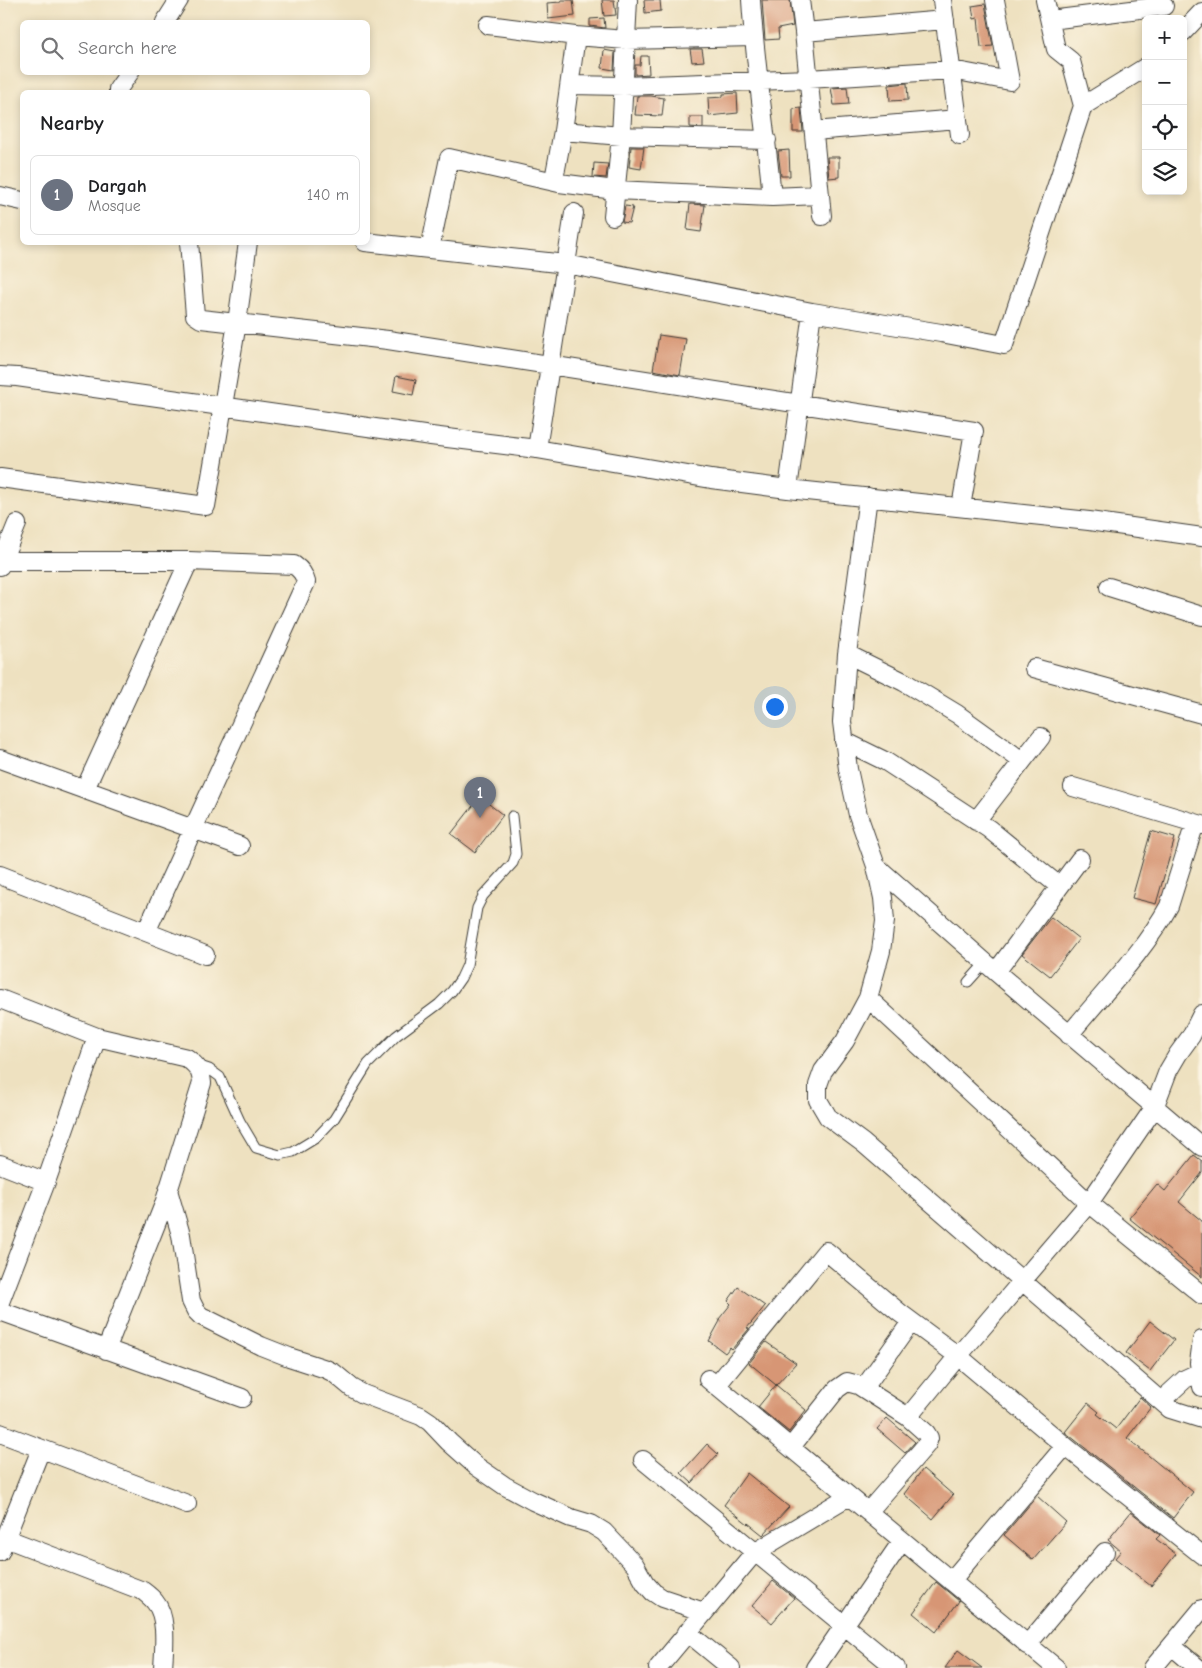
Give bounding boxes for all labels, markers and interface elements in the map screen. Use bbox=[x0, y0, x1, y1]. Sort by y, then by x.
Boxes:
map controls bbox=[1142, 15, 1187, 195]
button: + bbox=[1142, 15, 1187, 60]
search box bbox=[20, 20, 370, 75]
icon: search bbox=[38, 34, 66, 62]
text: Search here bbox=[78, 37, 177, 59]
button: − bbox=[1142, 60, 1187, 105]
button: locate bbox=[1142, 105, 1187, 150]
text: Nearby bbox=[40, 111, 104, 135]
button: layers bbox=[1142, 150, 1187, 195]
text: Dargah bbox=[88, 175, 147, 197]
text: 1 bbox=[54, 186, 60, 204]
text: 140 m bbox=[307, 186, 349, 204]
text: Mosque bbox=[88, 197, 141, 215]
your location bbox=[762, 694, 788, 720]
pin: 1 bbox=[464, 777, 496, 818]

